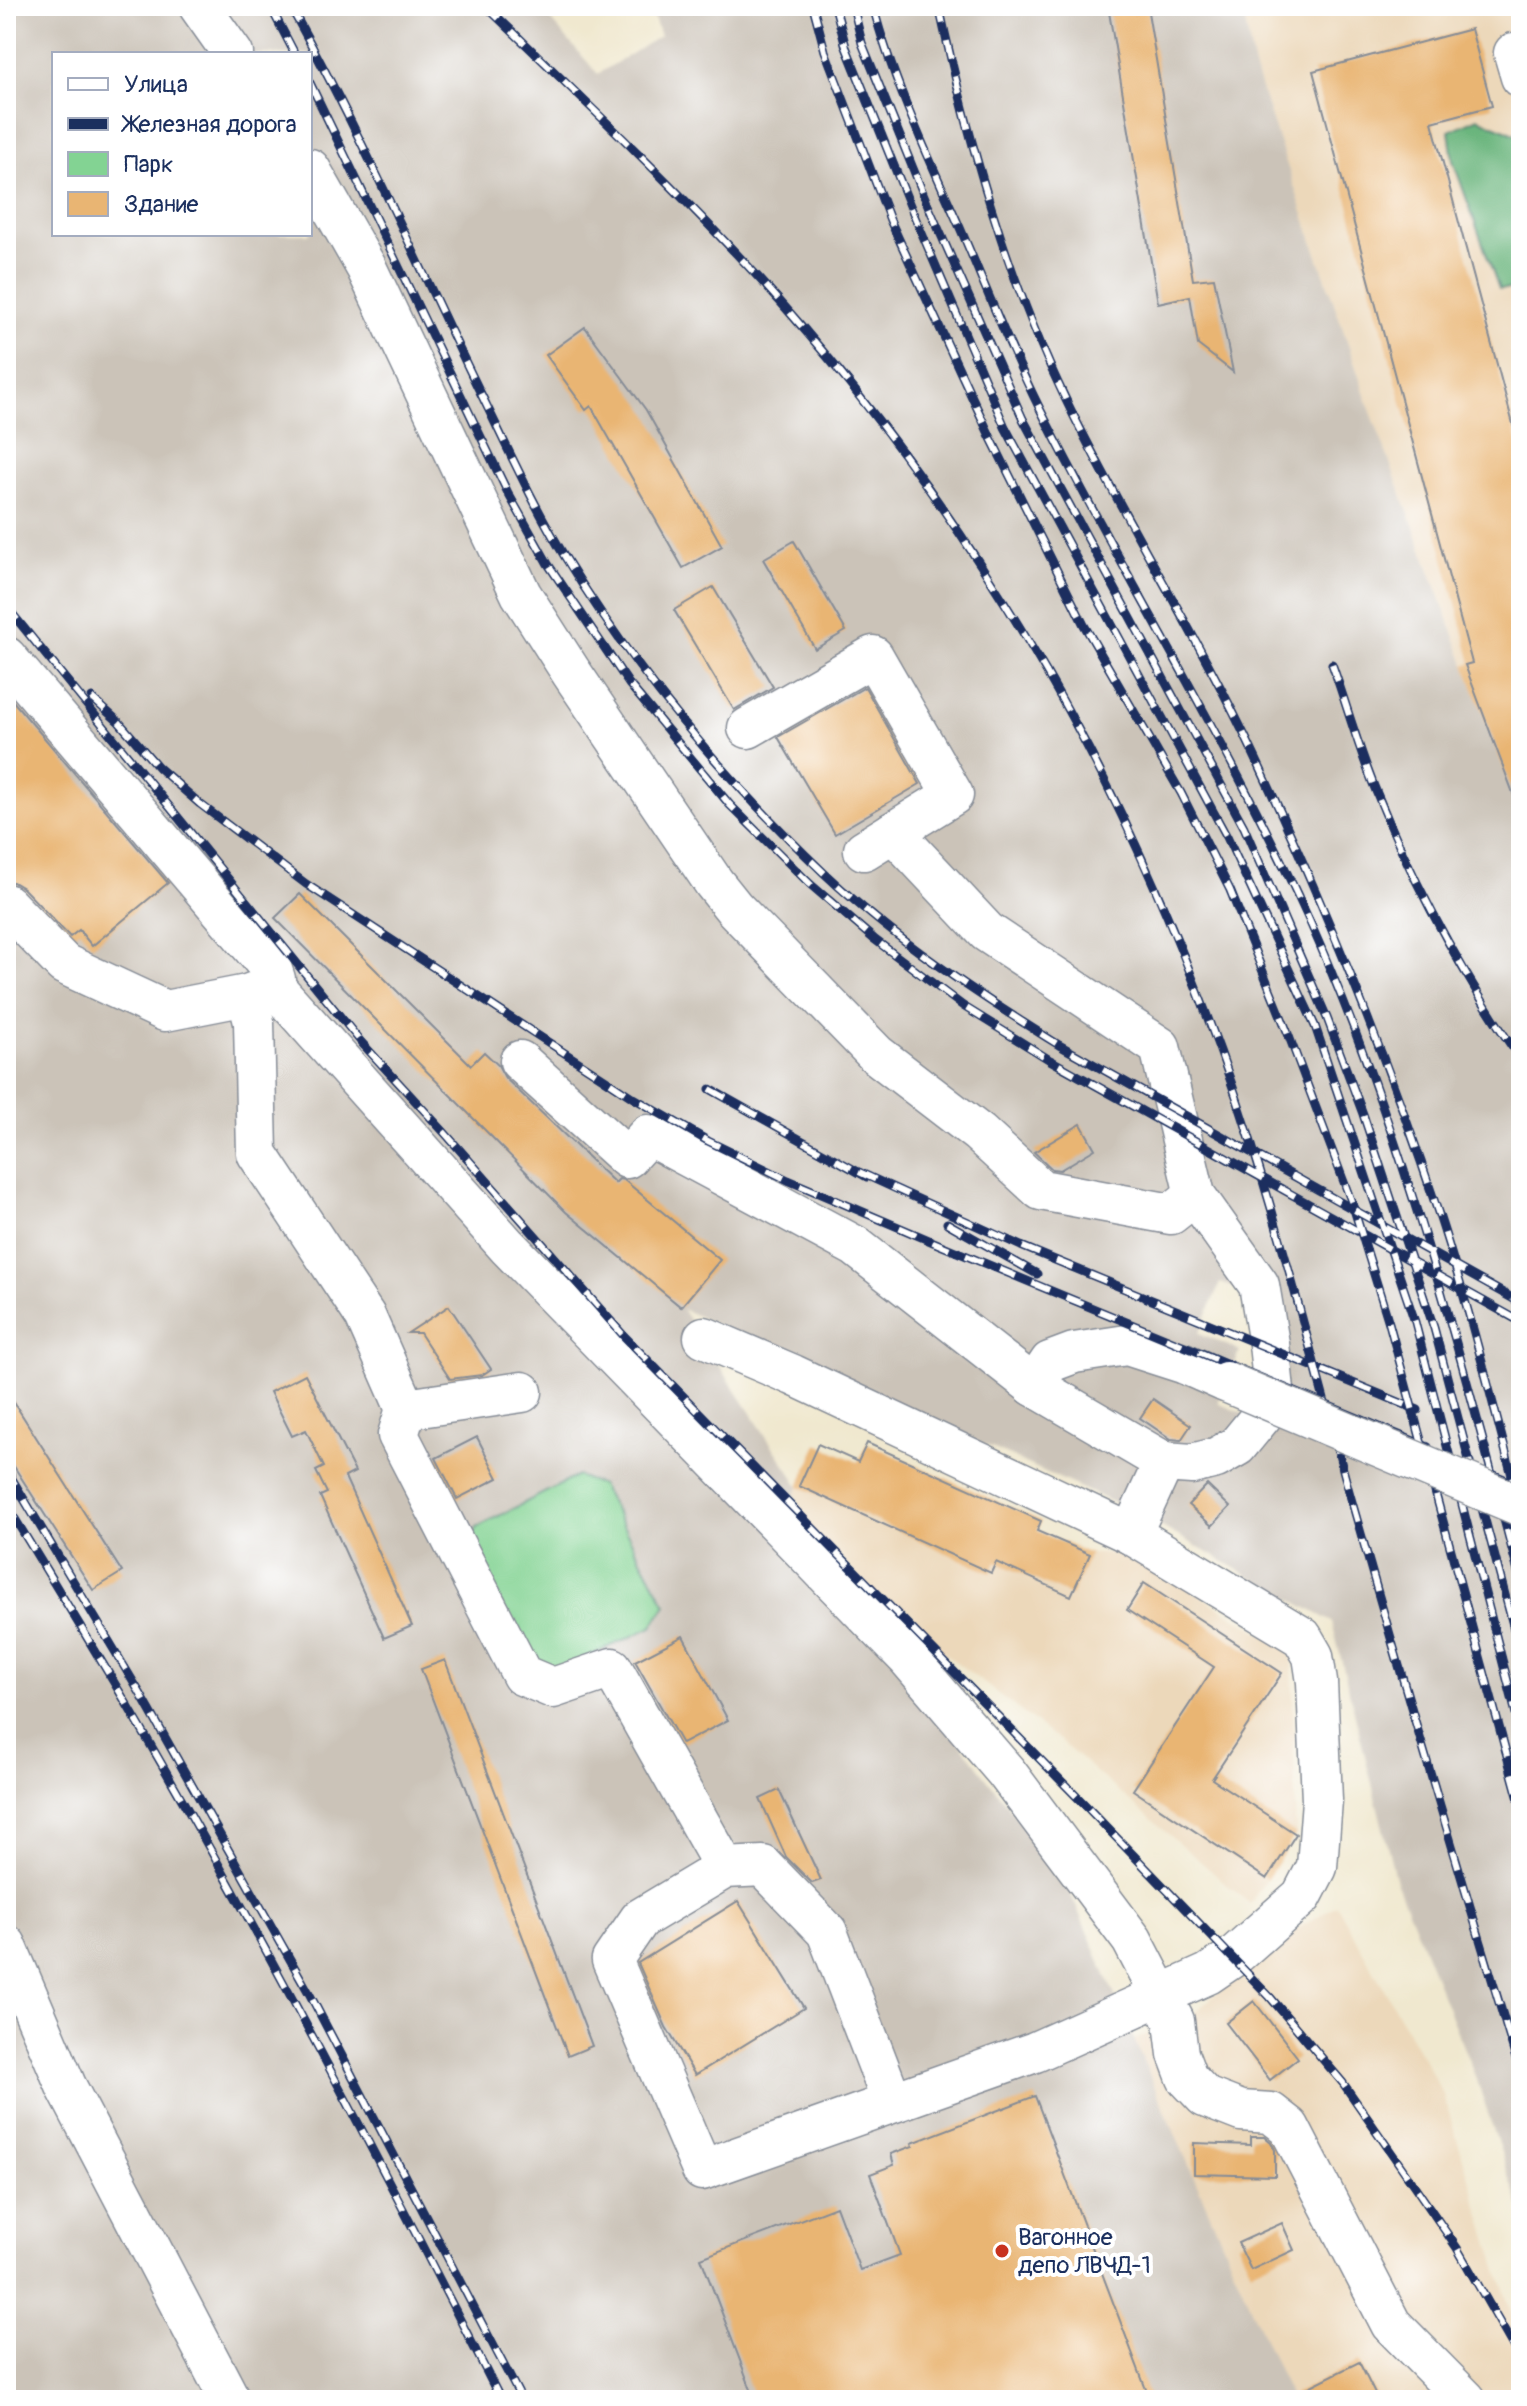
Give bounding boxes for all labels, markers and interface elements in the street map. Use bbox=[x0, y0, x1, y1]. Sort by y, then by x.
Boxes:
legend bbox=[52, 52, 312, 236]
text: Улица bbox=[124, 70, 188, 99]
text: Железная дорога bbox=[120, 110, 297, 139]
text: Парк bbox=[124, 150, 173, 179]
text: Здание bbox=[124, 190, 199, 219]
place label: Вагонное депо ЛВЧД-1 bbox=[1018, 2223, 1151, 2280]
marker: Вагонное депо ЛВЧД-1 bbox=[993, 2242, 1011, 2260]

